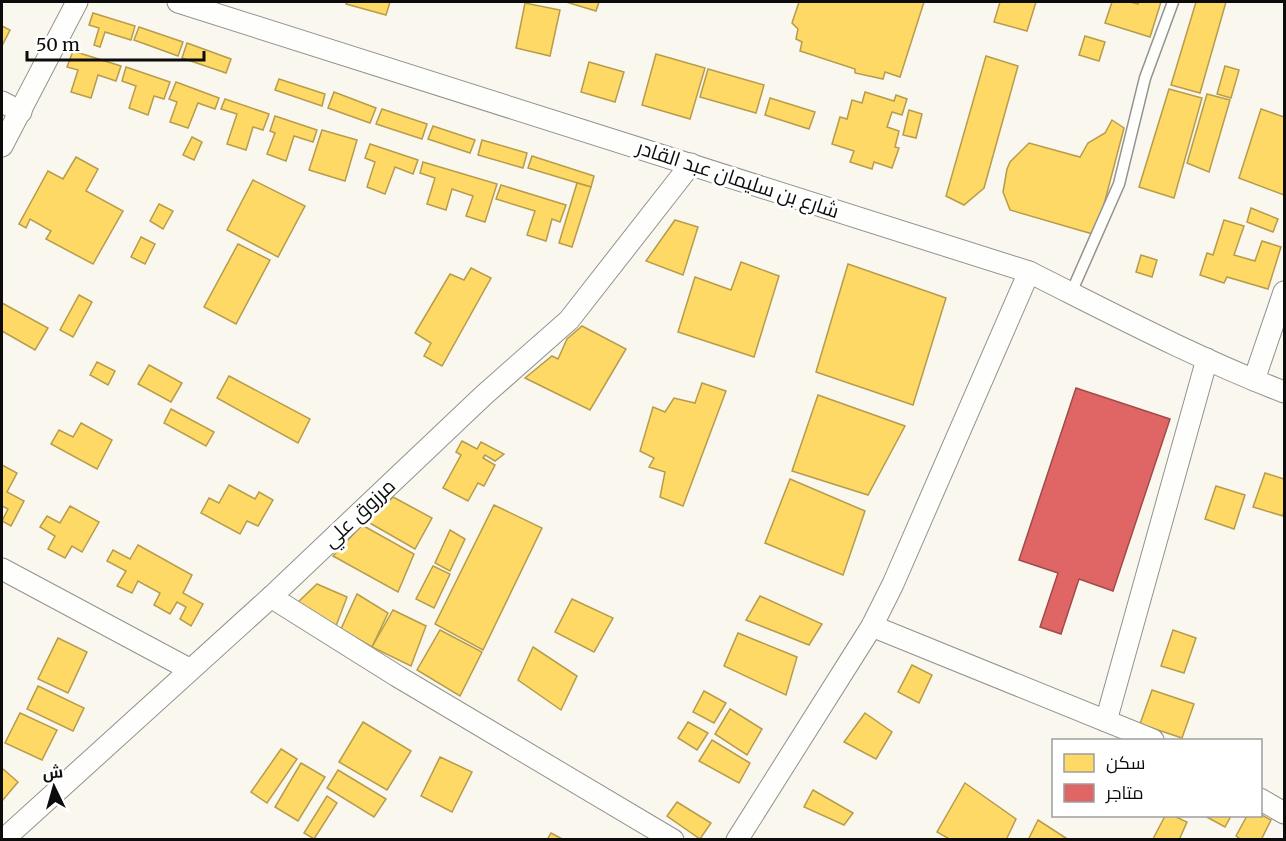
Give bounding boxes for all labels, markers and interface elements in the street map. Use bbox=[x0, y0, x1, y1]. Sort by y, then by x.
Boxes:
scale bar bbox=[27, 24, 204, 62]
text: 50 m bbox=[36, 33, 80, 56]
street label: شارع بن سليمان عبد القادر bbox=[632, 134, 842, 225]
street label: مرزوق علي bbox=[317, 473, 403, 555]
legend bbox=[1052, 739, 1262, 817]
text: سكن bbox=[1106, 751, 1145, 774]
north arrow bbox=[24, 757, 84, 817]
text: ش bbox=[42, 761, 64, 783]
text: متاجر bbox=[1105, 781, 1144, 804]

